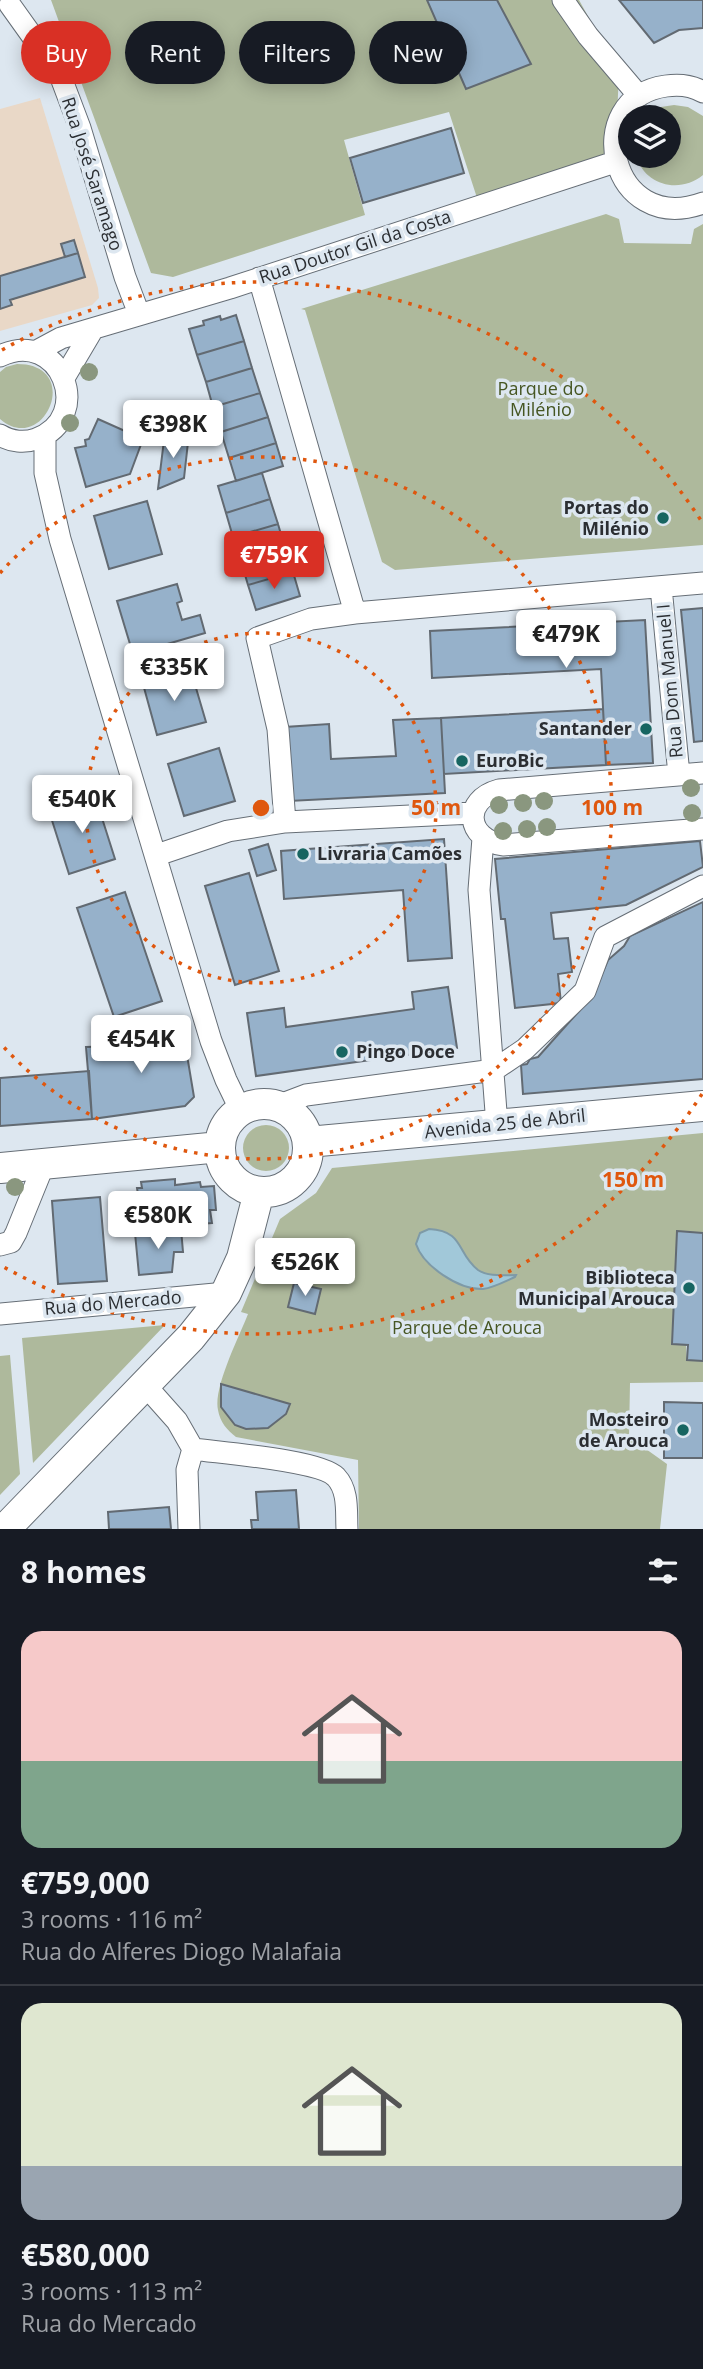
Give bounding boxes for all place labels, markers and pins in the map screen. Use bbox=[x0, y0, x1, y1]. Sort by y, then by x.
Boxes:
pin: €398K bbox=[124, 400, 222, 460]
place label: Portas do Milénio bbox=[564, 495, 649, 540]
marker: Portas do Milénio bbox=[655, 510, 671, 526]
pin: €759K bbox=[225, 532, 323, 591]
pin: €479K bbox=[517, 610, 615, 670]
pin: €335K bbox=[125, 644, 223, 703]
place label: Santander bbox=[539, 716, 632, 740]
marker: Santander bbox=[638, 721, 654, 737]
place label: EuroBic bbox=[476, 748, 544, 772]
marker: EuroBic bbox=[454, 753, 470, 769]
pin: €540K bbox=[33, 776, 131, 835]
centre of rings bbox=[249, 796, 273, 820]
place label: Livraria Camões bbox=[317, 841, 462, 865]
marker: Livraria Camões bbox=[295, 846, 311, 862]
pin: €454K bbox=[92, 1016, 190, 1075]
place label: Pingo Doce bbox=[356, 1039, 455, 1063]
marker: Pingo Doce bbox=[334, 1044, 350, 1060]
pin: €580K bbox=[109, 1192, 207, 1251]
pin: €526K bbox=[256, 1238, 354, 1298]
place label: Biblioteca Municipal Arouca bbox=[518, 1265, 675, 1310]
marker: Biblioteca Municipal Arouca bbox=[681, 1280, 697, 1296]
place label: Mosteiro de Arouca bbox=[579, 1407, 669, 1452]
marker: Mosteiro de Arouca bbox=[675, 1422, 691, 1438]

